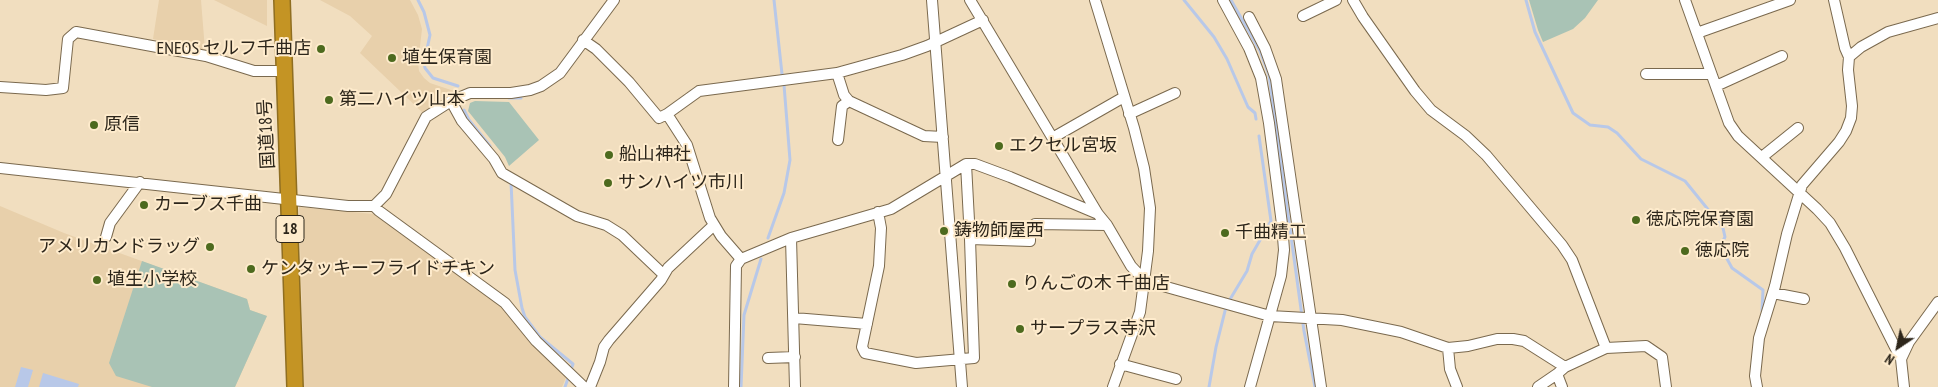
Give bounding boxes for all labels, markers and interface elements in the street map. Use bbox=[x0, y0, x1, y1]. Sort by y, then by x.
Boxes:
place label: ENEOS セルフ千曲店 bbox=[156, 38, 311, 60]
marker: ENEOS セルフ千曲店 bbox=[315, 43, 327, 55]
place label: 埴生保育園 bbox=[402, 47, 492, 69]
marker: 埴生保育園 bbox=[386, 52, 398, 64]
place label: 第二ハイツ山本 bbox=[339, 89, 465, 111]
marker: 第二ハイツ山本 bbox=[323, 94, 335, 106]
street label: 国道18号 bbox=[254, 98, 280, 170]
place label: 原信 bbox=[104, 114, 140, 136]
marker: 原信 bbox=[88, 119, 100, 131]
place label: エクセル宮坂 bbox=[1009, 135, 1117, 157]
marker: エクセル宮坂 bbox=[993, 140, 1005, 152]
place label: 船山神社 bbox=[619, 144, 691, 166]
marker: 船山神社 bbox=[603, 149, 615, 161]
place label: サンハイツ市川 bbox=[618, 172, 744, 194]
marker: サンハイツ市川 bbox=[602, 177, 614, 189]
place label: カーブス千曲 bbox=[154, 194, 262, 216]
marker: カーブス千曲 bbox=[138, 199, 150, 211]
place label: 徳応院保育園 bbox=[1646, 209, 1754, 231]
marker: 徳応院保育園 bbox=[1630, 214, 1642, 226]
road number: 18 bbox=[276, 215, 304, 242]
place label: 鋳物師屋西 bbox=[954, 220, 1044, 242]
place label: 千曲精工 bbox=[1235, 222, 1307, 244]
marker: 鋳物師屋西 bbox=[938, 225, 950, 237]
marker: 千曲精工 bbox=[1219, 227, 1231, 239]
place label: アメリカンドラッグ bbox=[38, 236, 200, 258]
place label: 徳応院 bbox=[1695, 240, 1749, 262]
marker: アメリカンドラッグ bbox=[204, 241, 216, 253]
marker: 徳応院 bbox=[1679, 245, 1691, 257]
place label: ケンタッキーフライドチキン bbox=[261, 258, 495, 280]
marker: ケンタッキーフライドチキン bbox=[245, 263, 257, 275]
place label: 埴生小学校 bbox=[107, 269, 197, 291]
place label: りんごの木 千曲店 bbox=[1022, 273, 1170, 295]
marker: 埴生小学校 bbox=[91, 274, 103, 286]
marker: りんごの木 千曲店 bbox=[1006, 278, 1018, 290]
place label: サープラス寺沢 bbox=[1030, 318, 1156, 340]
north arrow bbox=[1873, 322, 1923, 372]
marker: サープラス寺沢 bbox=[1014, 323, 1026, 335]
text: N bbox=[1881, 350, 1898, 369]

